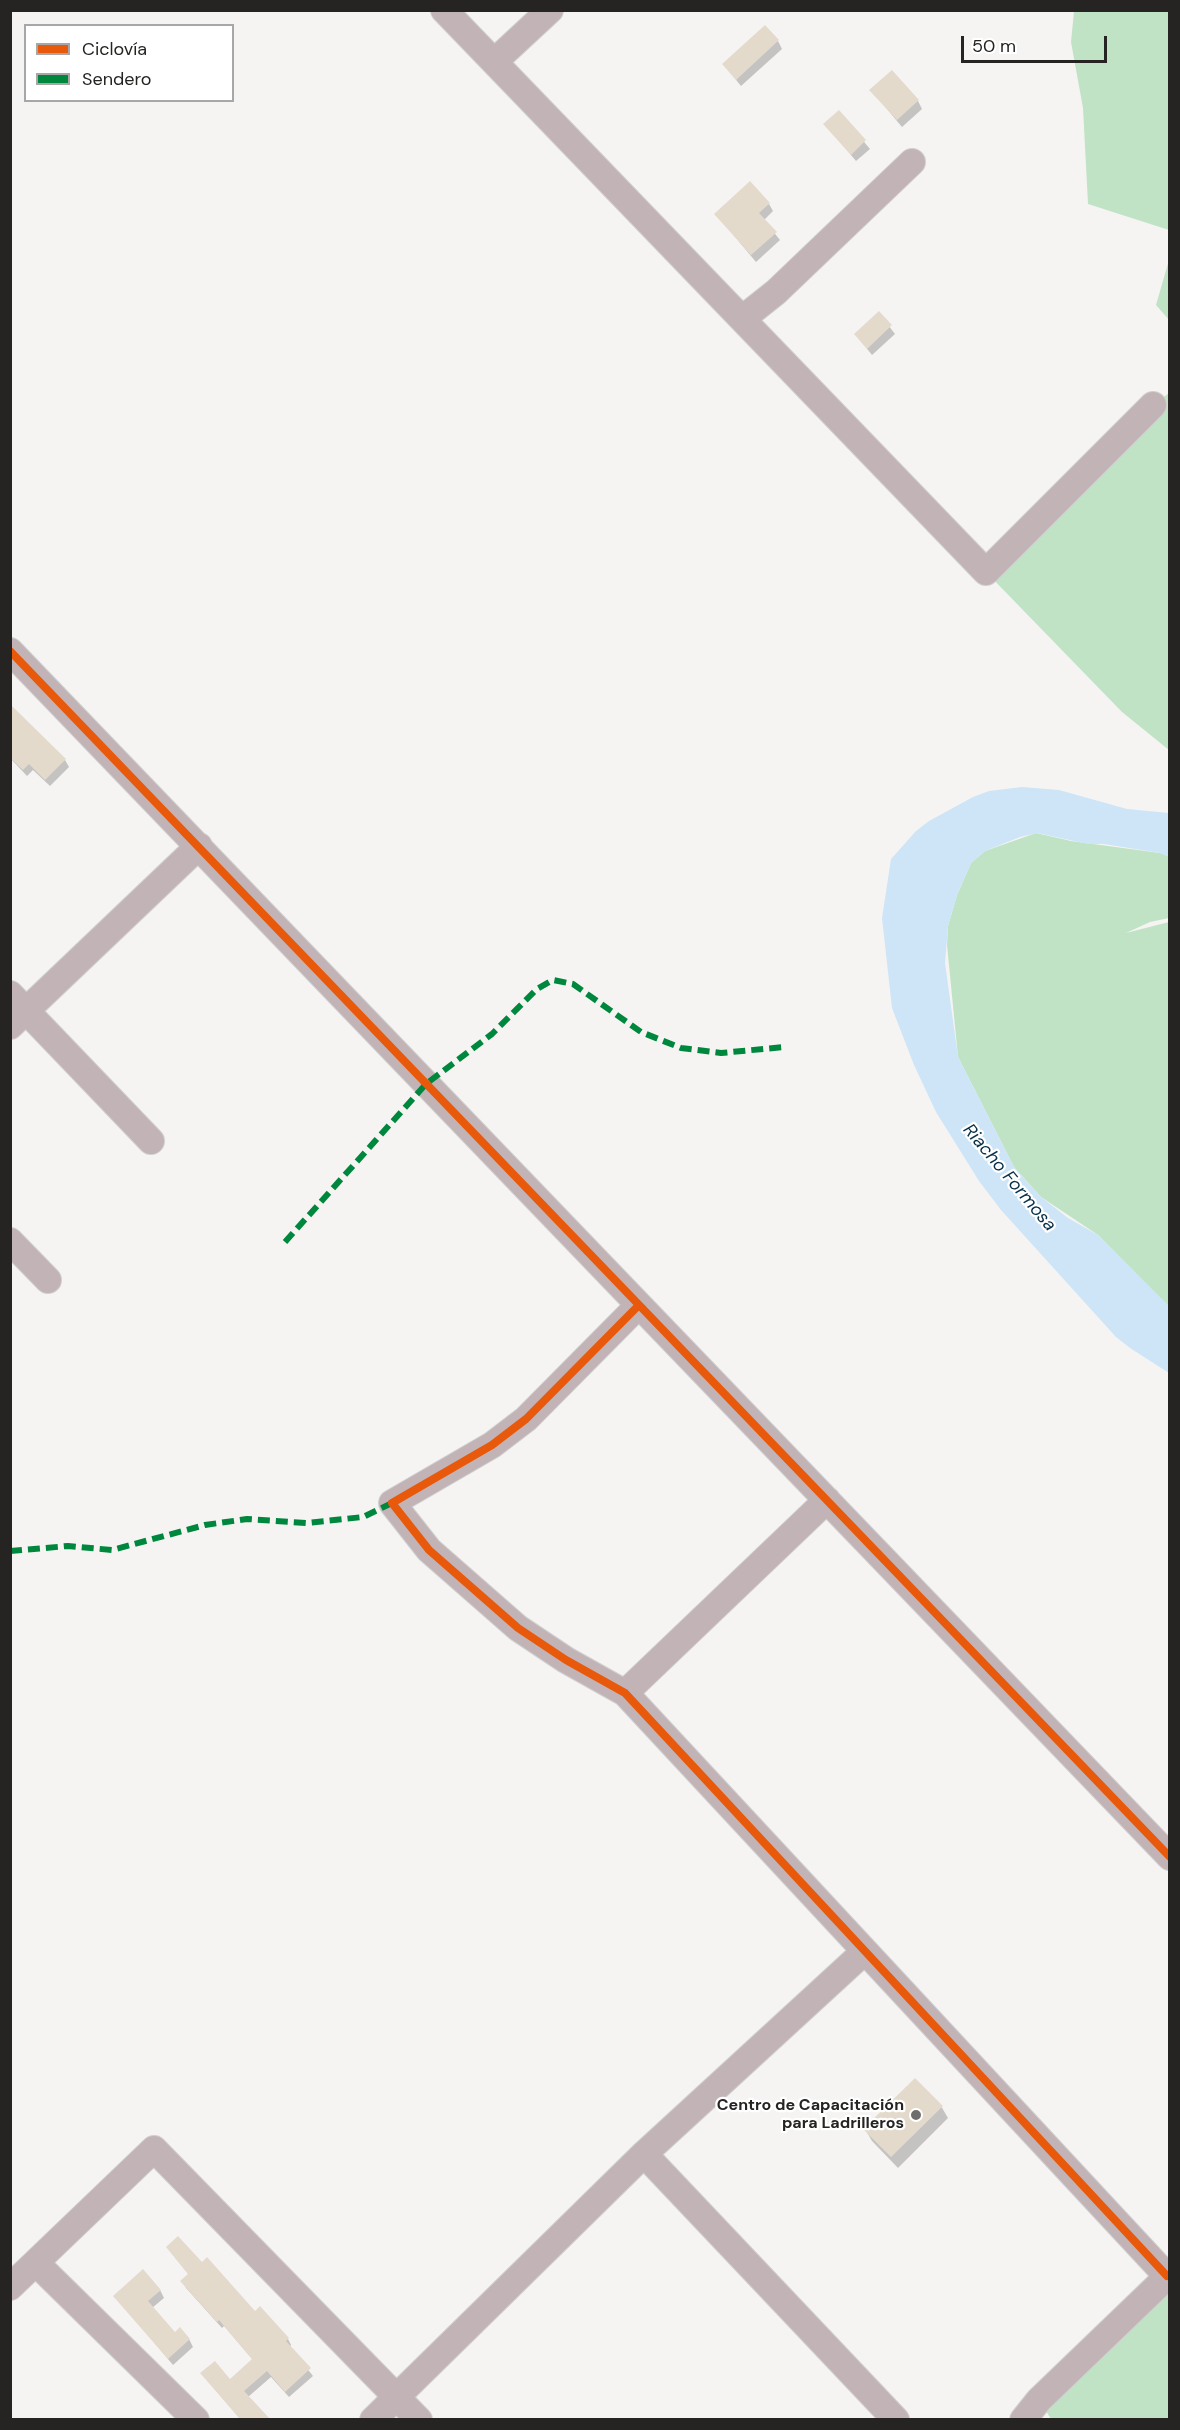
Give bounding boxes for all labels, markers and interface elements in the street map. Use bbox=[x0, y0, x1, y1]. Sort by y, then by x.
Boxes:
legend bbox=[24, 24, 234, 102]
scale bar bbox=[964, 24, 1110, 62]
text: 50 m bbox=[972, 34, 1016, 58]
text: Ciclovía bbox=[82, 37, 147, 61]
text: Sendero bbox=[82, 67, 152, 91]
water label: Riacho Formosa bbox=[958, 1120, 1060, 1236]
place label: Centro de Capacitación para Ladrilleros bbox=[717, 2096, 904, 2134]
marker: Centro de Capacitación para Ladrilleros bbox=[909, 2108, 923, 2122]

